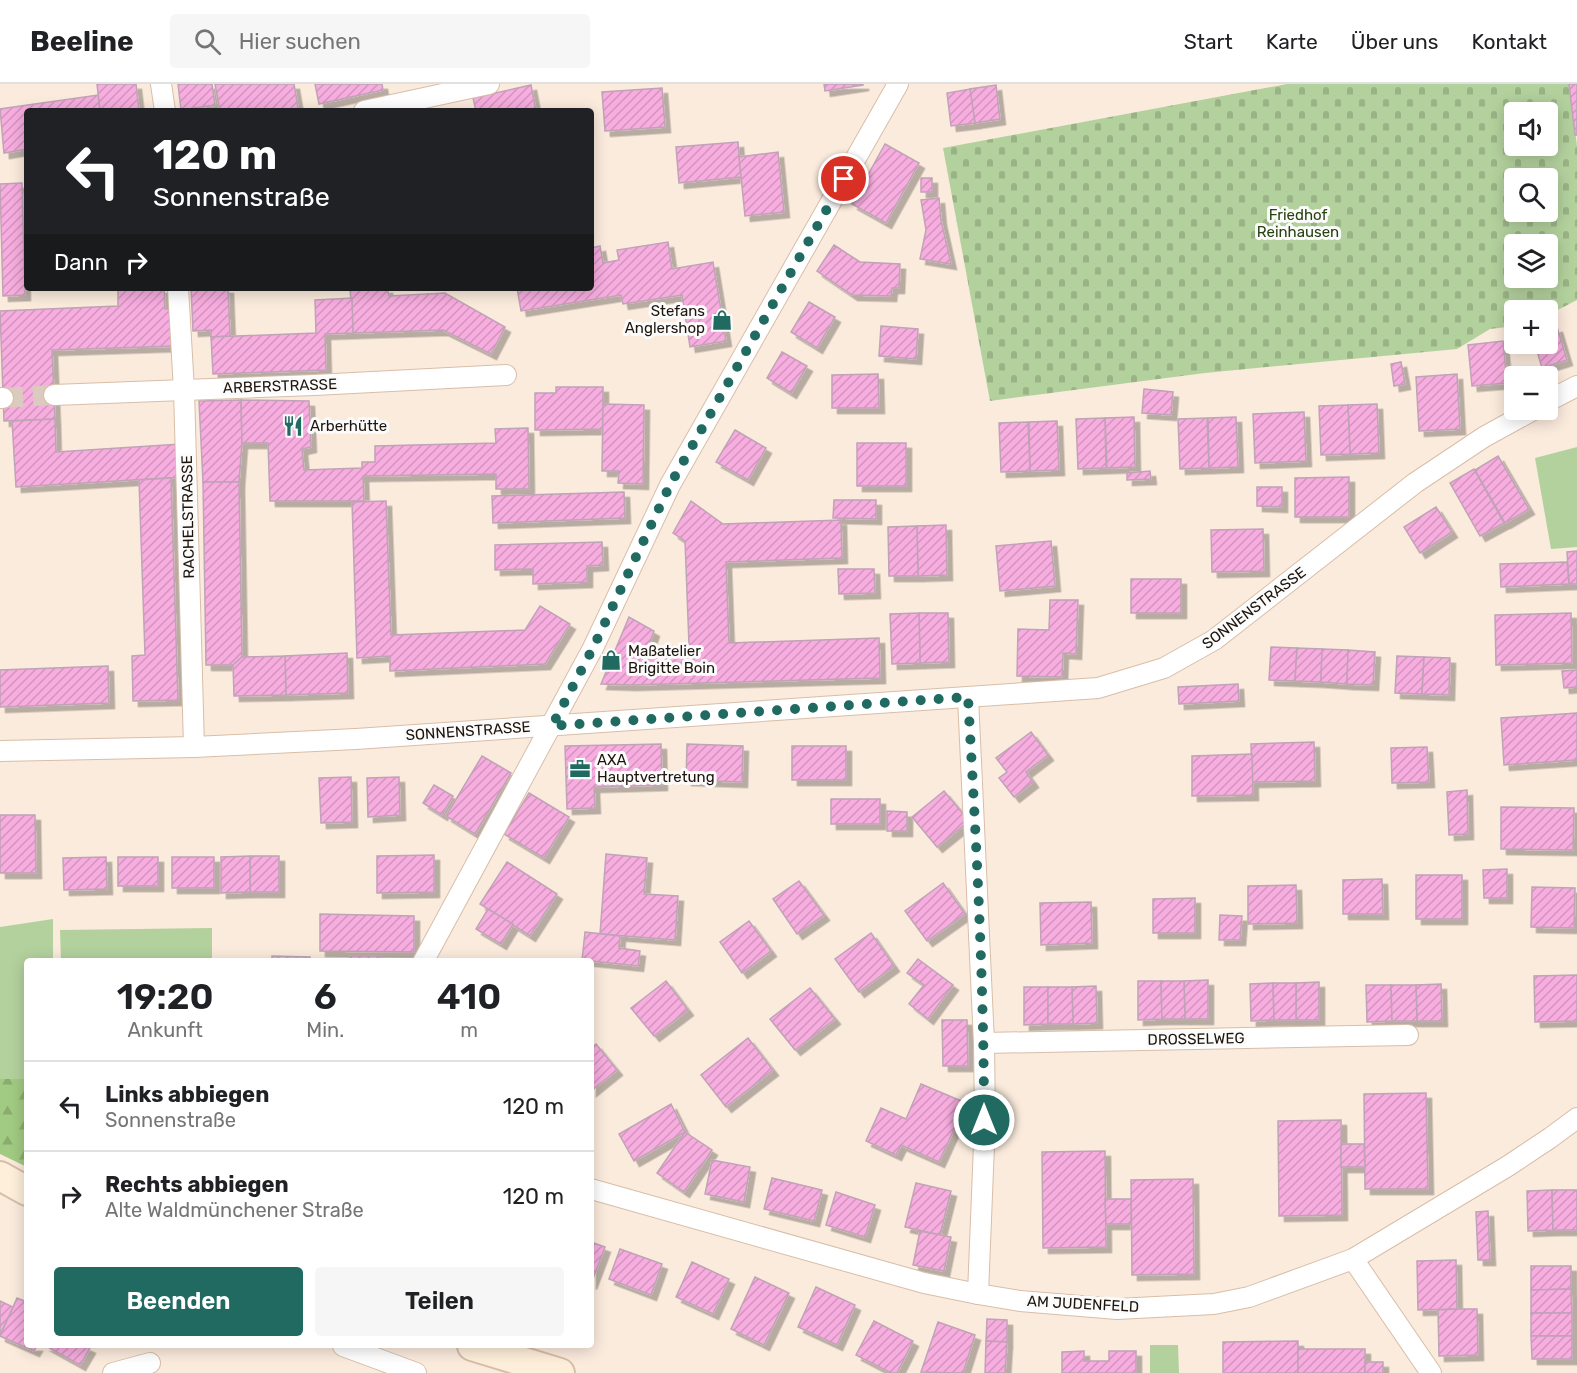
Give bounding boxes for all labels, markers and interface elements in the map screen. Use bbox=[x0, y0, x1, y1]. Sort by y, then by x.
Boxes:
search box bbox=[170, 14, 590, 68]
text: Beeline bbox=[30, 25, 134, 58]
icon: search bbox=[191, 25, 224, 58]
text: Hier suchen bbox=[239, 28, 361, 55]
text: Start bbox=[1184, 29, 1233, 54]
text: Karte bbox=[1266, 29, 1318, 54]
text: Über uns bbox=[1351, 29, 1439, 54]
text: Kontakt bbox=[1472, 29, 1547, 54]
map controls bbox=[1504, 102, 1558, 420]
button: sound bbox=[1504, 102, 1558, 156]
text: 120 m bbox=[153, 130, 277, 180]
icon: left bbox=[54, 132, 132, 210]
pin bbox=[818, 153, 869, 204]
icon: arrive bbox=[827, 162, 860, 195]
button: search bbox=[1504, 168, 1558, 222]
text: Sonnenstraße bbox=[153, 181, 330, 213]
park label: Friedhof Reinhausen bbox=[1257, 206, 1339, 241]
button: layers bbox=[1504, 234, 1558, 288]
icon: right bbox=[120, 246, 153, 279]
text: Dann bbox=[54, 249, 108, 276]
button: + bbox=[1504, 300, 1558, 354]
place label: Stefans Anglershop bbox=[625, 302, 705, 337]
shop icon: Stefans Anglershop bbox=[710, 308, 734, 332]
button: − bbox=[1504, 366, 1558, 420]
street label: ARBERSTRASSE bbox=[223, 375, 337, 397]
restaurant icon: Arberhütte bbox=[281, 414, 305, 438]
place label: Arberhütte bbox=[310, 417, 387, 435]
street label: RACHELSTRASSE bbox=[178, 455, 198, 579]
street label: SONNENSTRASSE bbox=[1199, 563, 1309, 653]
place label: Maßatelier Brigitte Boin bbox=[628, 642, 715, 677]
shop icon: Maßatelier Brigitte Boin bbox=[599, 648, 623, 672]
street label: SONNENSTRASSE bbox=[405, 718, 531, 744]
place label: AXA Hauptvertretung bbox=[597, 751, 715, 786]
office icon: AXA Hauptvertretung bbox=[568, 757, 592, 781]
text: 19:20 bbox=[117, 975, 214, 1018]
text: 6 bbox=[314, 975, 337, 1018]
text: 410 bbox=[437, 975, 501, 1018]
text: Ankunft bbox=[127, 1018, 203, 1042]
text: Min. bbox=[306, 1018, 344, 1042]
text: m bbox=[460, 1018, 478, 1042]
street label: DROSSELWEG bbox=[1147, 1029, 1245, 1049]
text: Links abbiegen bbox=[105, 1081, 269, 1108]
position arrow bbox=[952, 1088, 1016, 1152]
icon: left bbox=[54, 1090, 87, 1123]
text: 120 m bbox=[503, 1093, 564, 1120]
text: Sonnenstraße bbox=[105, 1108, 236, 1132]
text: Rechts abbiegen bbox=[105, 1171, 289, 1198]
icon: right bbox=[54, 1180, 87, 1213]
text: 120 m bbox=[503, 1183, 564, 1210]
text: Alte Waldmünchener Straße bbox=[105, 1198, 364, 1222]
button: Beenden bbox=[54, 1267, 303, 1336]
button: Teilen bbox=[315, 1267, 564, 1336]
street label: AM JUDENFELD bbox=[1027, 1292, 1139, 1316]

